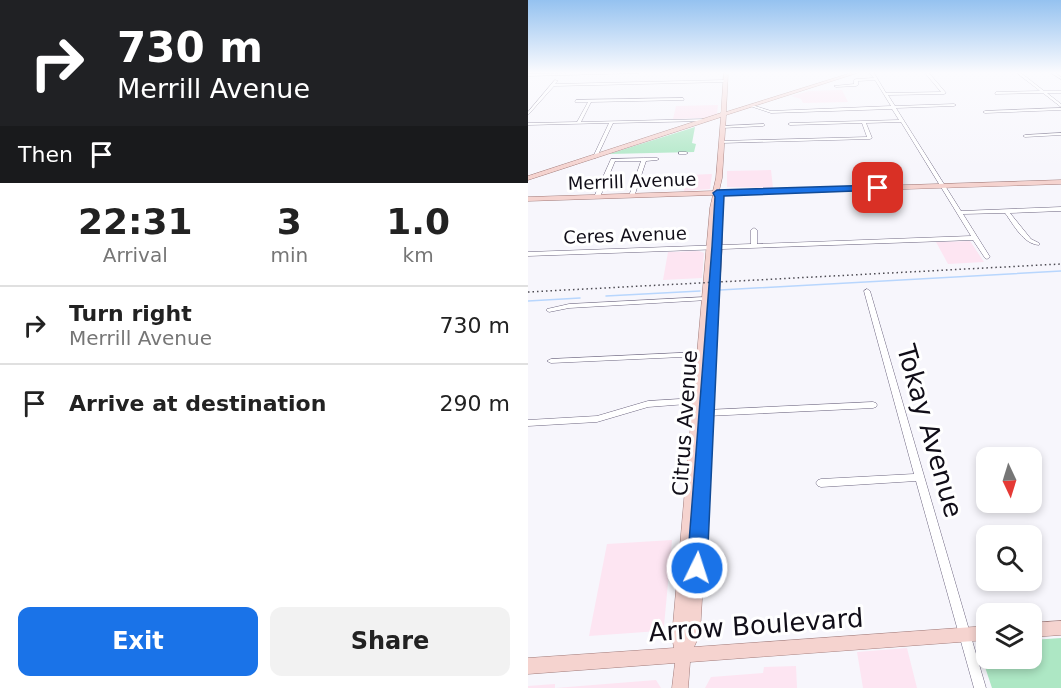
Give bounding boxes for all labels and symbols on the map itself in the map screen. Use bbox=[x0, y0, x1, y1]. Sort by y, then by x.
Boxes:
pin bbox=[852, 162, 903, 213]
street label: Merrill Avenue bbox=[567, 168, 697, 194]
street label: Ceres Avenue bbox=[563, 222, 687, 248]
street label: Tokay Avenue bbox=[891, 340, 969, 521]
street label: Citrus Avenue bbox=[668, 349, 702, 497]
north arrow bbox=[976, 447, 1042, 513]
position arrow bbox=[665, 536, 729, 600]
street label: Arrow Boulevard bbox=[648, 603, 864, 647]

